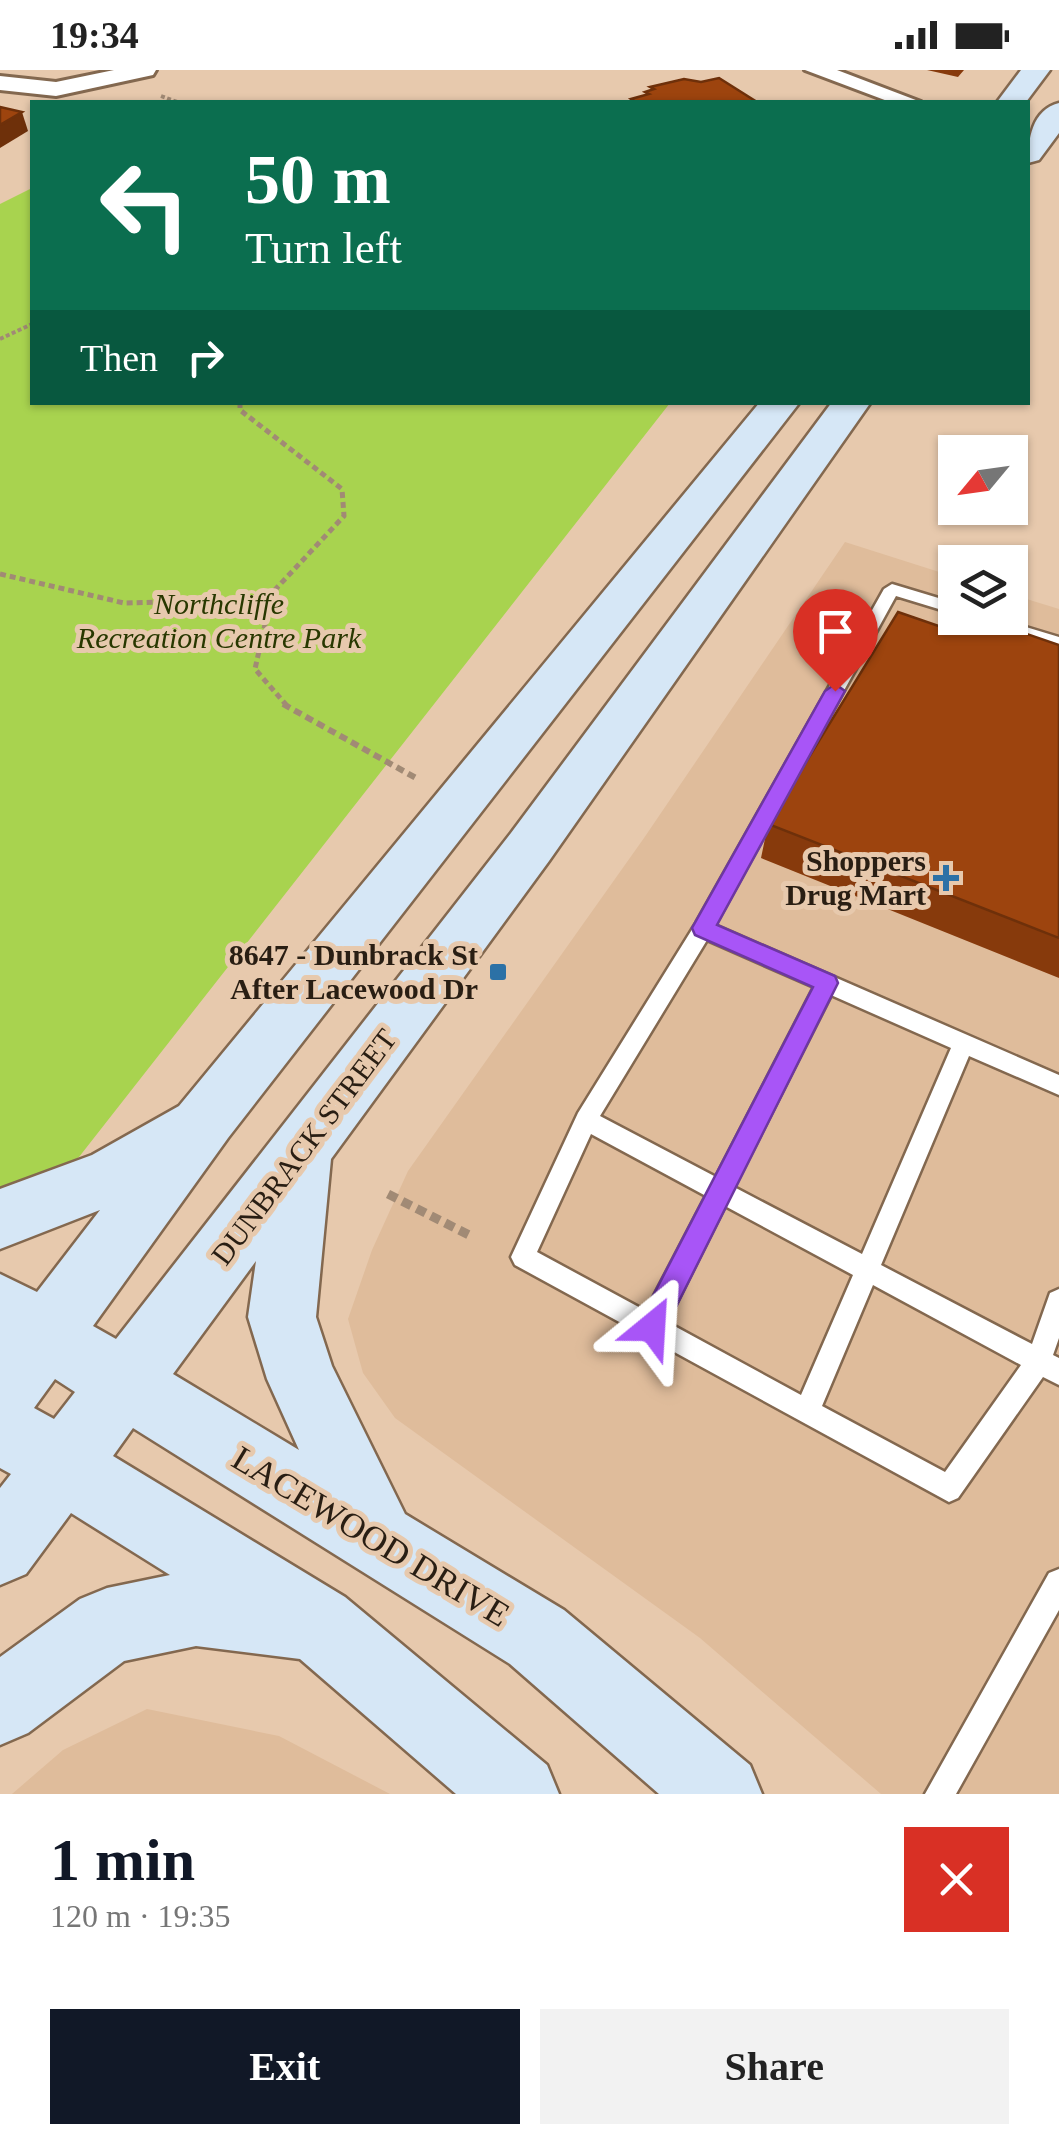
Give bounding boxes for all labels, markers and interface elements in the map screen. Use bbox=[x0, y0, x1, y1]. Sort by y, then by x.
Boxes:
text: 19:34 bbox=[50, 14, 139, 56]
icon: left bbox=[80, 140, 210, 270]
text: 50 m bbox=[245, 141, 391, 218]
text: Turn left bbox=[245, 223, 402, 273]
icon: right bbox=[178, 330, 233, 385]
text: Then bbox=[80, 337, 158, 379]
north arrow bbox=[938, 435, 1028, 525]
map controls bbox=[938, 435, 1028, 635]
button: layers bbox=[938, 545, 1028, 635]
park label: Northcliffe Recreation Centre Park bbox=[76, 587, 362, 654]
pin bbox=[793, 589, 878, 692]
icon: arrive bbox=[808, 604, 863, 659]
place label: Shoppers Drug Mart bbox=[785, 844, 926, 911]
marker: Shoppers Drug Mart bbox=[935, 867, 957, 889]
place label: 8647 - Dunbrack St After Lacewood Dr bbox=[229, 938, 478, 1005]
marker: 8647 - Dunbrack St After Lacewood Dr bbox=[487, 961, 509, 983]
street label: DUNBRACK STREET bbox=[204, 1023, 403, 1271]
position arrow bbox=[600, 1275, 704, 1379]
street label: LACEWOOD DRIVE bbox=[225, 1438, 516, 1635]
text: 1 min bbox=[50, 1827, 195, 1893]
button: close bbox=[904, 1827, 1009, 1932]
text: 120 m · 19:35 bbox=[50, 1898, 230, 1934]
button: Exit bbox=[50, 2009, 520, 2124]
button: Share bbox=[540, 2009, 1009, 2124]

